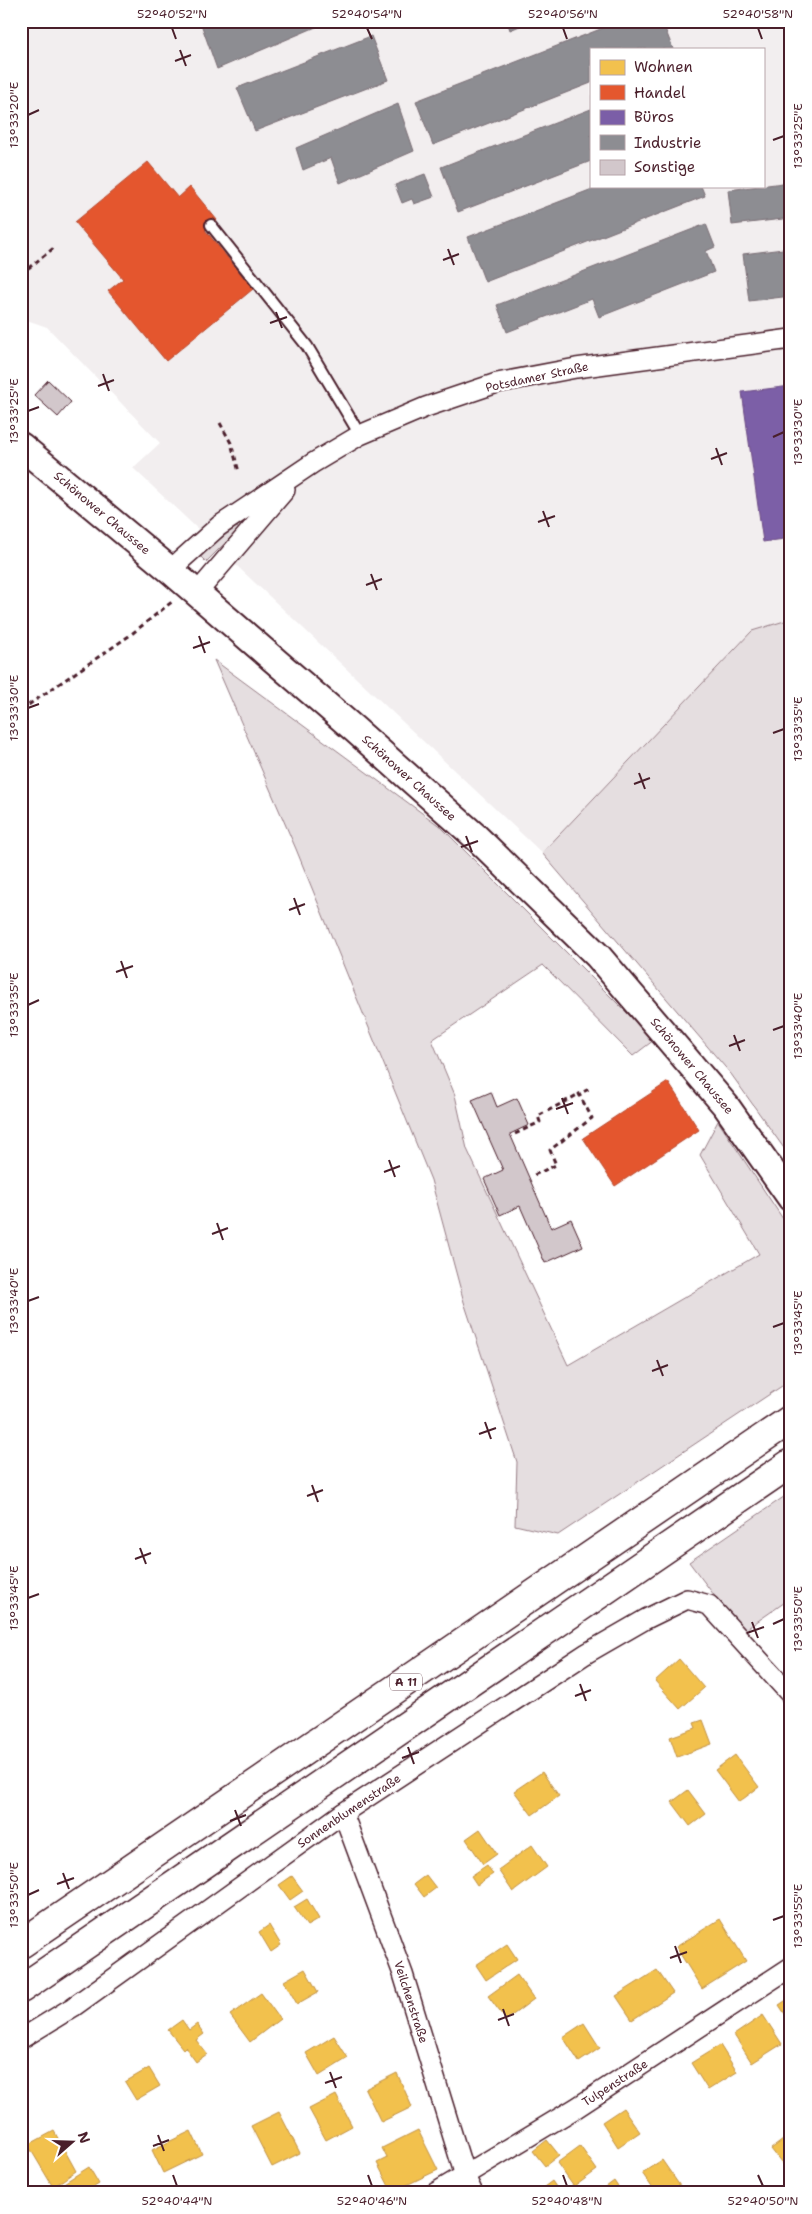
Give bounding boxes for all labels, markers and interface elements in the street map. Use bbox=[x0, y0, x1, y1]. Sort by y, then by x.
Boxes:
text: 52°40'52"N bbox=[137, 6, 207, 22]
text: 52°40'54"N bbox=[332, 6, 402, 22]
text: 52°40'56"N bbox=[528, 6, 598, 22]
text: 52°40'58"N bbox=[723, 6, 793, 22]
legend bbox=[590, 48, 764, 188]
text: Wohnen bbox=[634, 57, 693, 77]
text: 13°33'20"E bbox=[6, 82, 22, 148]
text: Handel bbox=[634, 83, 686, 103]
text: 13°33'25"E bbox=[790, 103, 806, 169]
text: Büros bbox=[634, 107, 674, 127]
text: Industrie bbox=[634, 133, 701, 153]
text: Sonstige bbox=[634, 157, 695, 177]
street label: Potsdamer Straße bbox=[484, 358, 590, 396]
text: 13°33'25"E bbox=[6, 378, 22, 444]
text: 13°33'30"E bbox=[790, 399, 806, 465]
street label: Schönower Chaussee bbox=[50, 468, 154, 558]
text: 13°33'30"E bbox=[6, 675, 22, 741]
text: 13°33'35"E bbox=[790, 696, 806, 762]
street label: Schönower Chaussee bbox=[359, 731, 460, 825]
text: 13°33'35"E bbox=[6, 972, 22, 1038]
text: 13°33'40"E bbox=[790, 993, 806, 1059]
street label: Schönower Chaussee bbox=[647, 1014, 737, 1118]
text: 13°33'40"E bbox=[6, 1268, 22, 1334]
text: 13°33'45"E bbox=[790, 1291, 806, 1356]
text: 13°33'45"E bbox=[6, 1566, 22, 1631]
text: 13°33'50"E bbox=[790, 1586, 806, 1652]
road number: A 11 bbox=[390, 1674, 422, 1690]
street label: Sonnenblumenstraße bbox=[294, 1770, 404, 1852]
text: 13°33'50"E bbox=[6, 1862, 22, 1928]
text: 13°33'55"E bbox=[790, 1884, 806, 1948]
street label: Veilchenstraße bbox=[390, 1959, 432, 2045]
street label: Tulpenstraße bbox=[579, 2056, 651, 2110]
north arrow bbox=[48, 2116, 98, 2166]
text: N bbox=[74, 2129, 95, 2146]
text: 52°40'44"N bbox=[142, 2193, 212, 2209]
text: 52°40'46"N bbox=[337, 2193, 407, 2209]
text: 52°40'48"N bbox=[532, 2193, 602, 2209]
text: 52°40'50"N bbox=[728, 2193, 798, 2209]

